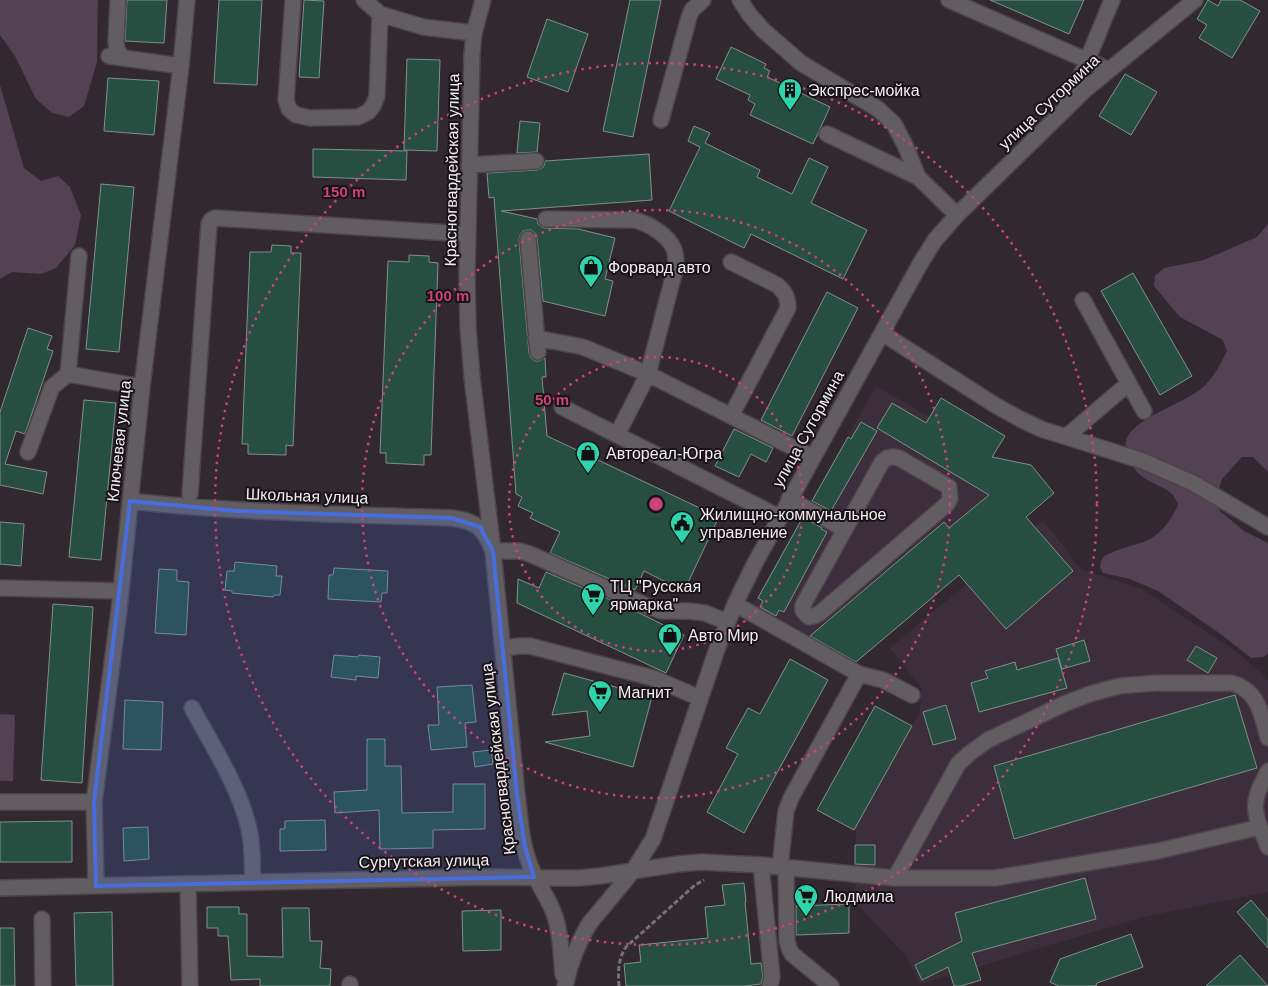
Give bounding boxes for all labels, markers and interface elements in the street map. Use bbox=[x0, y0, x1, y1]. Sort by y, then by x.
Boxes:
street label: улица Сутормина bbox=[995, 51, 1103, 153]
street label: Красногвардейская улица bbox=[442, 73, 462, 267]
building icon: Экспрес-мойка bbox=[777, 77, 803, 111]
place label: Экспрес-мойка bbox=[808, 82, 920, 99]
text: 150 m bbox=[323, 183, 365, 200]
shop icon: Форвард авто bbox=[578, 254, 604, 288]
place label: Форвард авто bbox=[608, 259, 711, 276]
text: 100 m bbox=[427, 287, 469, 304]
street label: улица Сутормина bbox=[769, 368, 847, 490]
street label: Ключевая улица bbox=[104, 379, 134, 502]
text: 50 m bbox=[535, 391, 569, 408]
shop icon: Автореал-Югра bbox=[575, 440, 601, 474]
place label: Автореал-Югра bbox=[606, 445, 722, 462]
street label: Школьная улица bbox=[245, 485, 369, 507]
centre of rings bbox=[647, 495, 665, 513]
place label: Жилищно-коммунальное управление bbox=[700, 506, 887, 541]
public building icon: Жилищно-коммунальное управление bbox=[669, 510, 695, 544]
place label: ТЦ "Русская ярмарка" bbox=[610, 578, 701, 613]
supermarket icon: ТЦ "Русская ярмарка" bbox=[580, 582, 606, 616]
shop icon: Авто Мир bbox=[657, 622, 683, 656]
place label: Авто Мир bbox=[688, 627, 759, 644]
street label: Красногвардейская улица bbox=[478, 662, 518, 856]
supermarket icon: Магнит bbox=[587, 679, 613, 713]
place label: Магнит bbox=[618, 684, 672, 701]
street label: Сургутская улица bbox=[359, 851, 490, 871]
supermarket icon: Людмила bbox=[793, 883, 819, 917]
place label: Людмила bbox=[824, 888, 894, 905]

